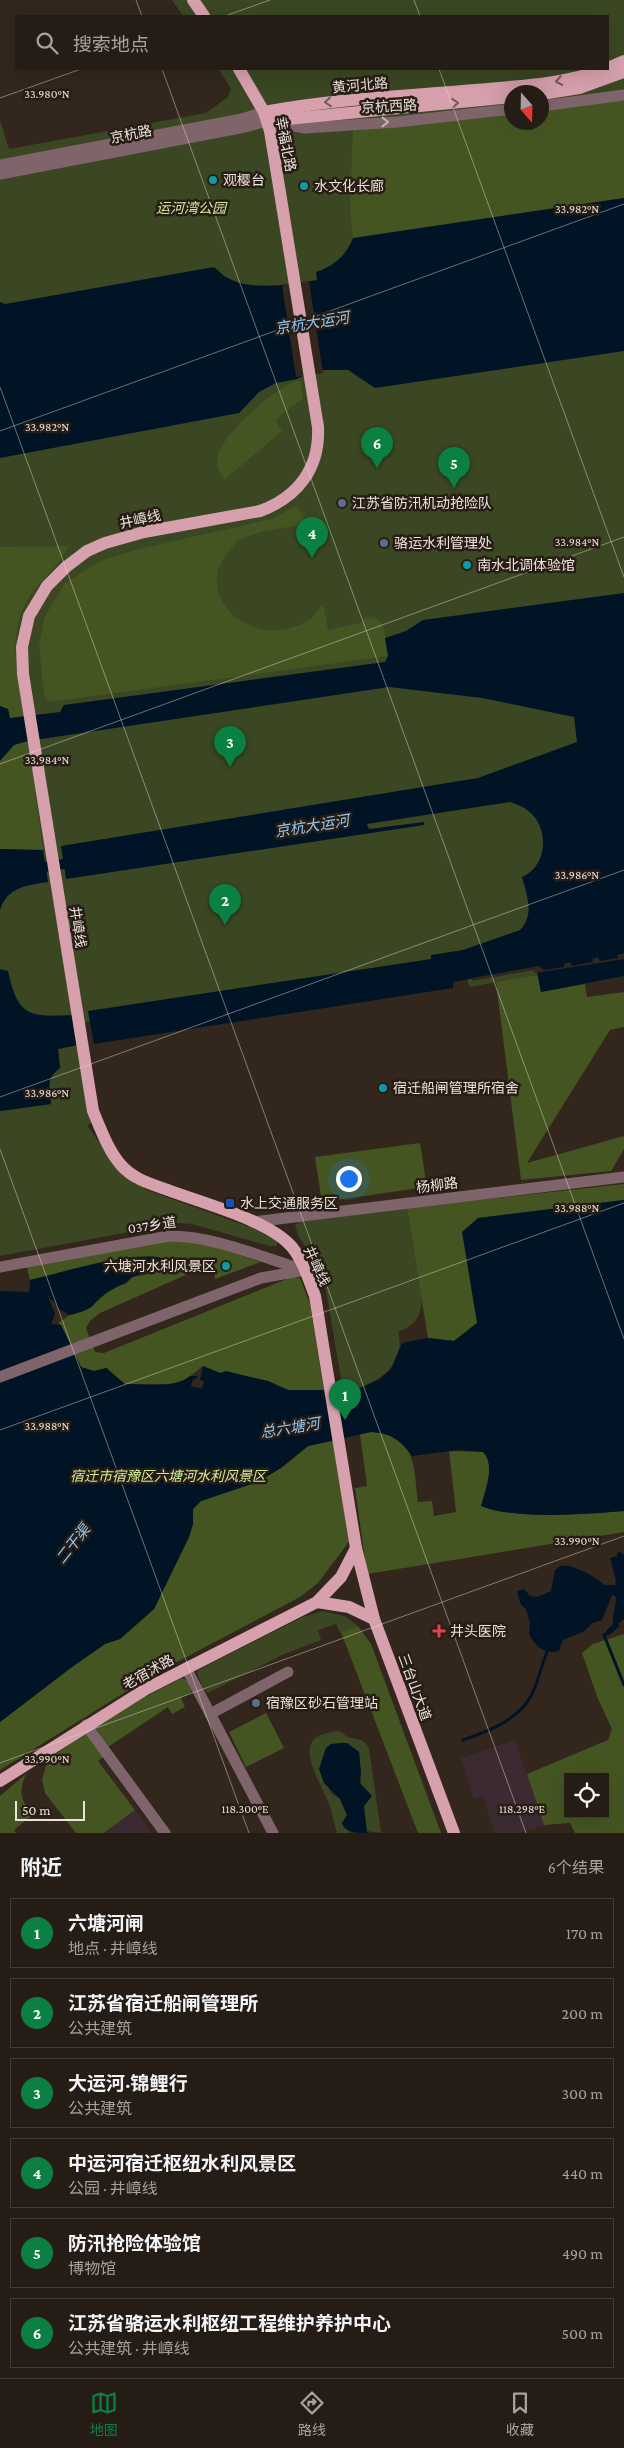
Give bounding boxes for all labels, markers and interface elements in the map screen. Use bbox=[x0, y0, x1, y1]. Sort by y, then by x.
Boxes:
search box bbox=[15, 15, 609, 70]
icon: search bbox=[33, 29, 61, 57]
text: 搜索地点 bbox=[73, 34, 149, 55]
street label: 黄河北路 bbox=[331, 75, 389, 95]
one-way arrow bbox=[555, 75, 564, 85]
north arrow bbox=[504, 85, 549, 130]
text: 33.980°N bbox=[24, 87, 70, 101]
one-way arrow bbox=[324, 97, 332, 108]
street label: 京杭西路 bbox=[361, 97, 417, 115]
one-way arrow bbox=[452, 97, 460, 108]
street label: 幸福北路 bbox=[273, 115, 299, 173]
one-way arrow bbox=[382, 117, 390, 127]
street label: 京杭路 bbox=[109, 122, 153, 146]
place label: 观樱台 bbox=[223, 172, 265, 188]
marker: 观樱台 bbox=[207, 174, 219, 186]
place label: 水文化长廊 bbox=[314, 178, 384, 194]
marker: 水文化长廊 bbox=[298, 180, 310, 192]
park label: 运河湾公园 bbox=[156, 200, 228, 216]
text: 33.982°N bbox=[555, 202, 599, 216]
water label: 京杭大运河 bbox=[274, 309, 353, 337]
text: 33.982°N bbox=[25, 420, 69, 434]
pin: 6 bbox=[361, 427, 393, 468]
pin: 5 bbox=[438, 447, 470, 488]
place label: 江苏省防汛机动抢险队 bbox=[352, 495, 492, 511]
marker: 江苏省防汛机动抢险队 bbox=[336, 497, 348, 509]
street label: 井嶂线 bbox=[118, 507, 162, 531]
pin: 4 bbox=[296, 517, 328, 558]
place label: 骆运水利管理处 bbox=[394, 535, 492, 551]
text: 33.984°N bbox=[555, 535, 599, 549]
marker: 骆运水利管理处 bbox=[378, 537, 390, 549]
place label: 南水北调体验馆 bbox=[477, 557, 575, 573]
marker: 南水北调体验馆 bbox=[461, 559, 473, 571]
pin: 3 bbox=[214, 726, 246, 767]
text: 33.984°N bbox=[25, 753, 69, 767]
water label: 京杭大运河 bbox=[274, 812, 353, 840]
text: 33.986°N bbox=[555, 868, 599, 882]
pin: 2 bbox=[209, 884, 241, 925]
street label: 井嶂线 bbox=[67, 905, 89, 949]
place label: 宿迁船闸管理所宿舍 bbox=[393, 1080, 519, 1096]
marker: 宿迁船闸管理所宿舍 bbox=[377, 1082, 389, 1094]
text: 33.986°N bbox=[25, 1086, 69, 1100]
your location bbox=[336, 1166, 362, 1192]
street label: 杨柳路 bbox=[415, 1175, 459, 1195]
place label: 水上交通服务区 bbox=[240, 1195, 338, 1211]
marker: 水上交通服务区 bbox=[224, 1197, 236, 1209]
text: 33.988°N bbox=[555, 1201, 600, 1215]
street label: 037乡道 bbox=[127, 1214, 177, 1236]
street label: 井嶂线 bbox=[301, 1244, 333, 1288]
place label: 六塘河水利风景区 bbox=[104, 1258, 216, 1274]
marker: 六塘河水利风景区 bbox=[220, 1260, 232, 1272]
pin: 1 bbox=[329, 1379, 361, 1420]
water label: 总六塘河 bbox=[259, 1415, 324, 1441]
text: 33.988°N bbox=[25, 1419, 70, 1433]
park label: 宿迁市宿豫区六塘河水利风景区 bbox=[70, 1468, 268, 1484]
water label: 二干渠 bbox=[53, 1520, 94, 1567]
text: 33.990°N bbox=[554, 1534, 600, 1548]
place label: 井头医院 bbox=[450, 1623, 506, 1639]
marker: 井头医院 bbox=[432, 1624, 446, 1638]
street label: 老宿沭路 bbox=[120, 1651, 176, 1693]
street label: 三台山大道 bbox=[396, 1651, 434, 1723]
place label: 宿豫区砂石管理站 bbox=[266, 1695, 378, 1711]
marker: 宿豫区砂石管理站 bbox=[250, 1697, 262, 1709]
text: 33.990°N bbox=[24, 1752, 70, 1766]
map controls bbox=[564, 1773, 609, 1818]
button: locate bbox=[564, 1773, 609, 1818]
scale bar bbox=[15, 1798, 85, 1821]
text: 50 m bbox=[22, 1802, 50, 1818]
text: 118.300°E bbox=[221, 1802, 269, 1816]
text: 118.298°E bbox=[499, 1802, 545, 1816]
text: 附近 bbox=[20, 1856, 62, 1880]
text: 6个结果 bbox=[548, 1859, 604, 1876]
text: 六塘河闸 bbox=[68, 1913, 144, 1934]
text: 1 bbox=[34, 1925, 40, 1942]
text: 170 m bbox=[566, 1925, 603, 1942]
text: 地点 · 井嶂线 bbox=[68, 1940, 158, 1957]
text: 江苏省宿迁船闸管理所 bbox=[68, 1993, 258, 2014]
text: 2 bbox=[33, 2005, 41, 2022]
text: 200 m bbox=[561, 2005, 603, 2022]
text: 公共建筑 bbox=[68, 2020, 132, 2037]
text: 大运河·锦鲤行 bbox=[68, 2073, 188, 2094]
text: 3 bbox=[33, 2085, 41, 2102]
text: 300 m bbox=[561, 2085, 603, 2102]
text: 公共建筑 bbox=[68, 2100, 132, 2117]
text: 中运河宿迁枢纽水利风景区 bbox=[68, 2153, 296, 2174]
text: 4 bbox=[33, 2165, 41, 2182]
text: 440 m bbox=[562, 2165, 603, 2182]
text: 公园 · 井嶂线 bbox=[68, 2180, 158, 2197]
text: 防汛抢险体验馆 bbox=[68, 2233, 201, 2254]
text: 5 bbox=[33, 2245, 41, 2262]
text: 490 m bbox=[562, 2245, 603, 2262]
text: 博物馆 bbox=[68, 2260, 116, 2277]
text: 江苏省骆运水利枢纽工程维护养护中心 bbox=[68, 2313, 391, 2334]
text: 6 bbox=[33, 2325, 41, 2342]
text: 500 m bbox=[562, 2325, 603, 2342]
text: 公共建筑 · 井嶂线 bbox=[68, 2340, 190, 2357]
tab: 地图 bbox=[90, 2389, 118, 2439]
tab: 路线 bbox=[298, 2389, 326, 2439]
tab: 收藏 bbox=[506, 2389, 534, 2439]

